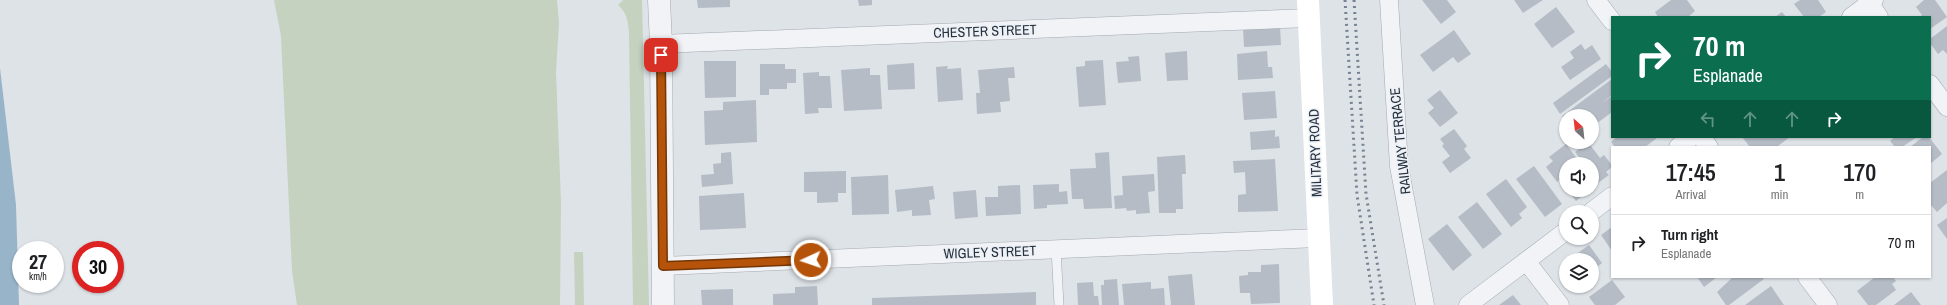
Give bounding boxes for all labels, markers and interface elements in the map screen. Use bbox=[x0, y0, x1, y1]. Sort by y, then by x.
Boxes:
street label: CHESTER STREET bbox=[933, 20, 1037, 42]
text: 70 m bbox=[1693, 27, 1745, 65]
icon: right bbox=[1627, 32, 1679, 84]
pin bbox=[644, 38, 678, 72]
icon: arrive bbox=[650, 44, 672, 66]
text: Esplanade bbox=[1693, 63, 1763, 88]
street label: RAILWAY TERRACE bbox=[1385, 87, 1415, 195]
icon: left bbox=[1697, 108, 1719, 130]
icon: ahead bbox=[1739, 108, 1761, 130]
icon: ahead bbox=[1781, 108, 1803, 130]
icon: right bbox=[1823, 108, 1845, 130]
street label: MILITARY ROAD bbox=[1304, 109, 1326, 197]
north arrow bbox=[1559, 109, 1599, 149]
map controls bbox=[1559, 109, 1599, 293]
text: 17:45 bbox=[1666, 156, 1716, 188]
text: 1 bbox=[1774, 156, 1785, 188]
text: 170 bbox=[1843, 156, 1876, 188]
button: sound bbox=[1559, 157, 1599, 197]
text: Arrival bbox=[1675, 186, 1706, 203]
text: min bbox=[1771, 186, 1788, 203]
text: m bbox=[1855, 186, 1864, 203]
button: search bbox=[1559, 205, 1599, 245]
text: Turn right bbox=[1661, 224, 1718, 245]
icon: right bbox=[1627, 232, 1649, 254]
text: 70 m bbox=[1888, 232, 1915, 253]
position arrow bbox=[790, 239, 832, 281]
speed limit sign: 30 bbox=[72, 241, 124, 293]
street label: WIGLEY STREET bbox=[943, 241, 1037, 263]
text: Esplanade bbox=[1661, 245, 1711, 262]
text: 27 bbox=[29, 248, 47, 275]
button: layers bbox=[1559, 253, 1599, 293]
text: km/h bbox=[29, 270, 47, 283]

